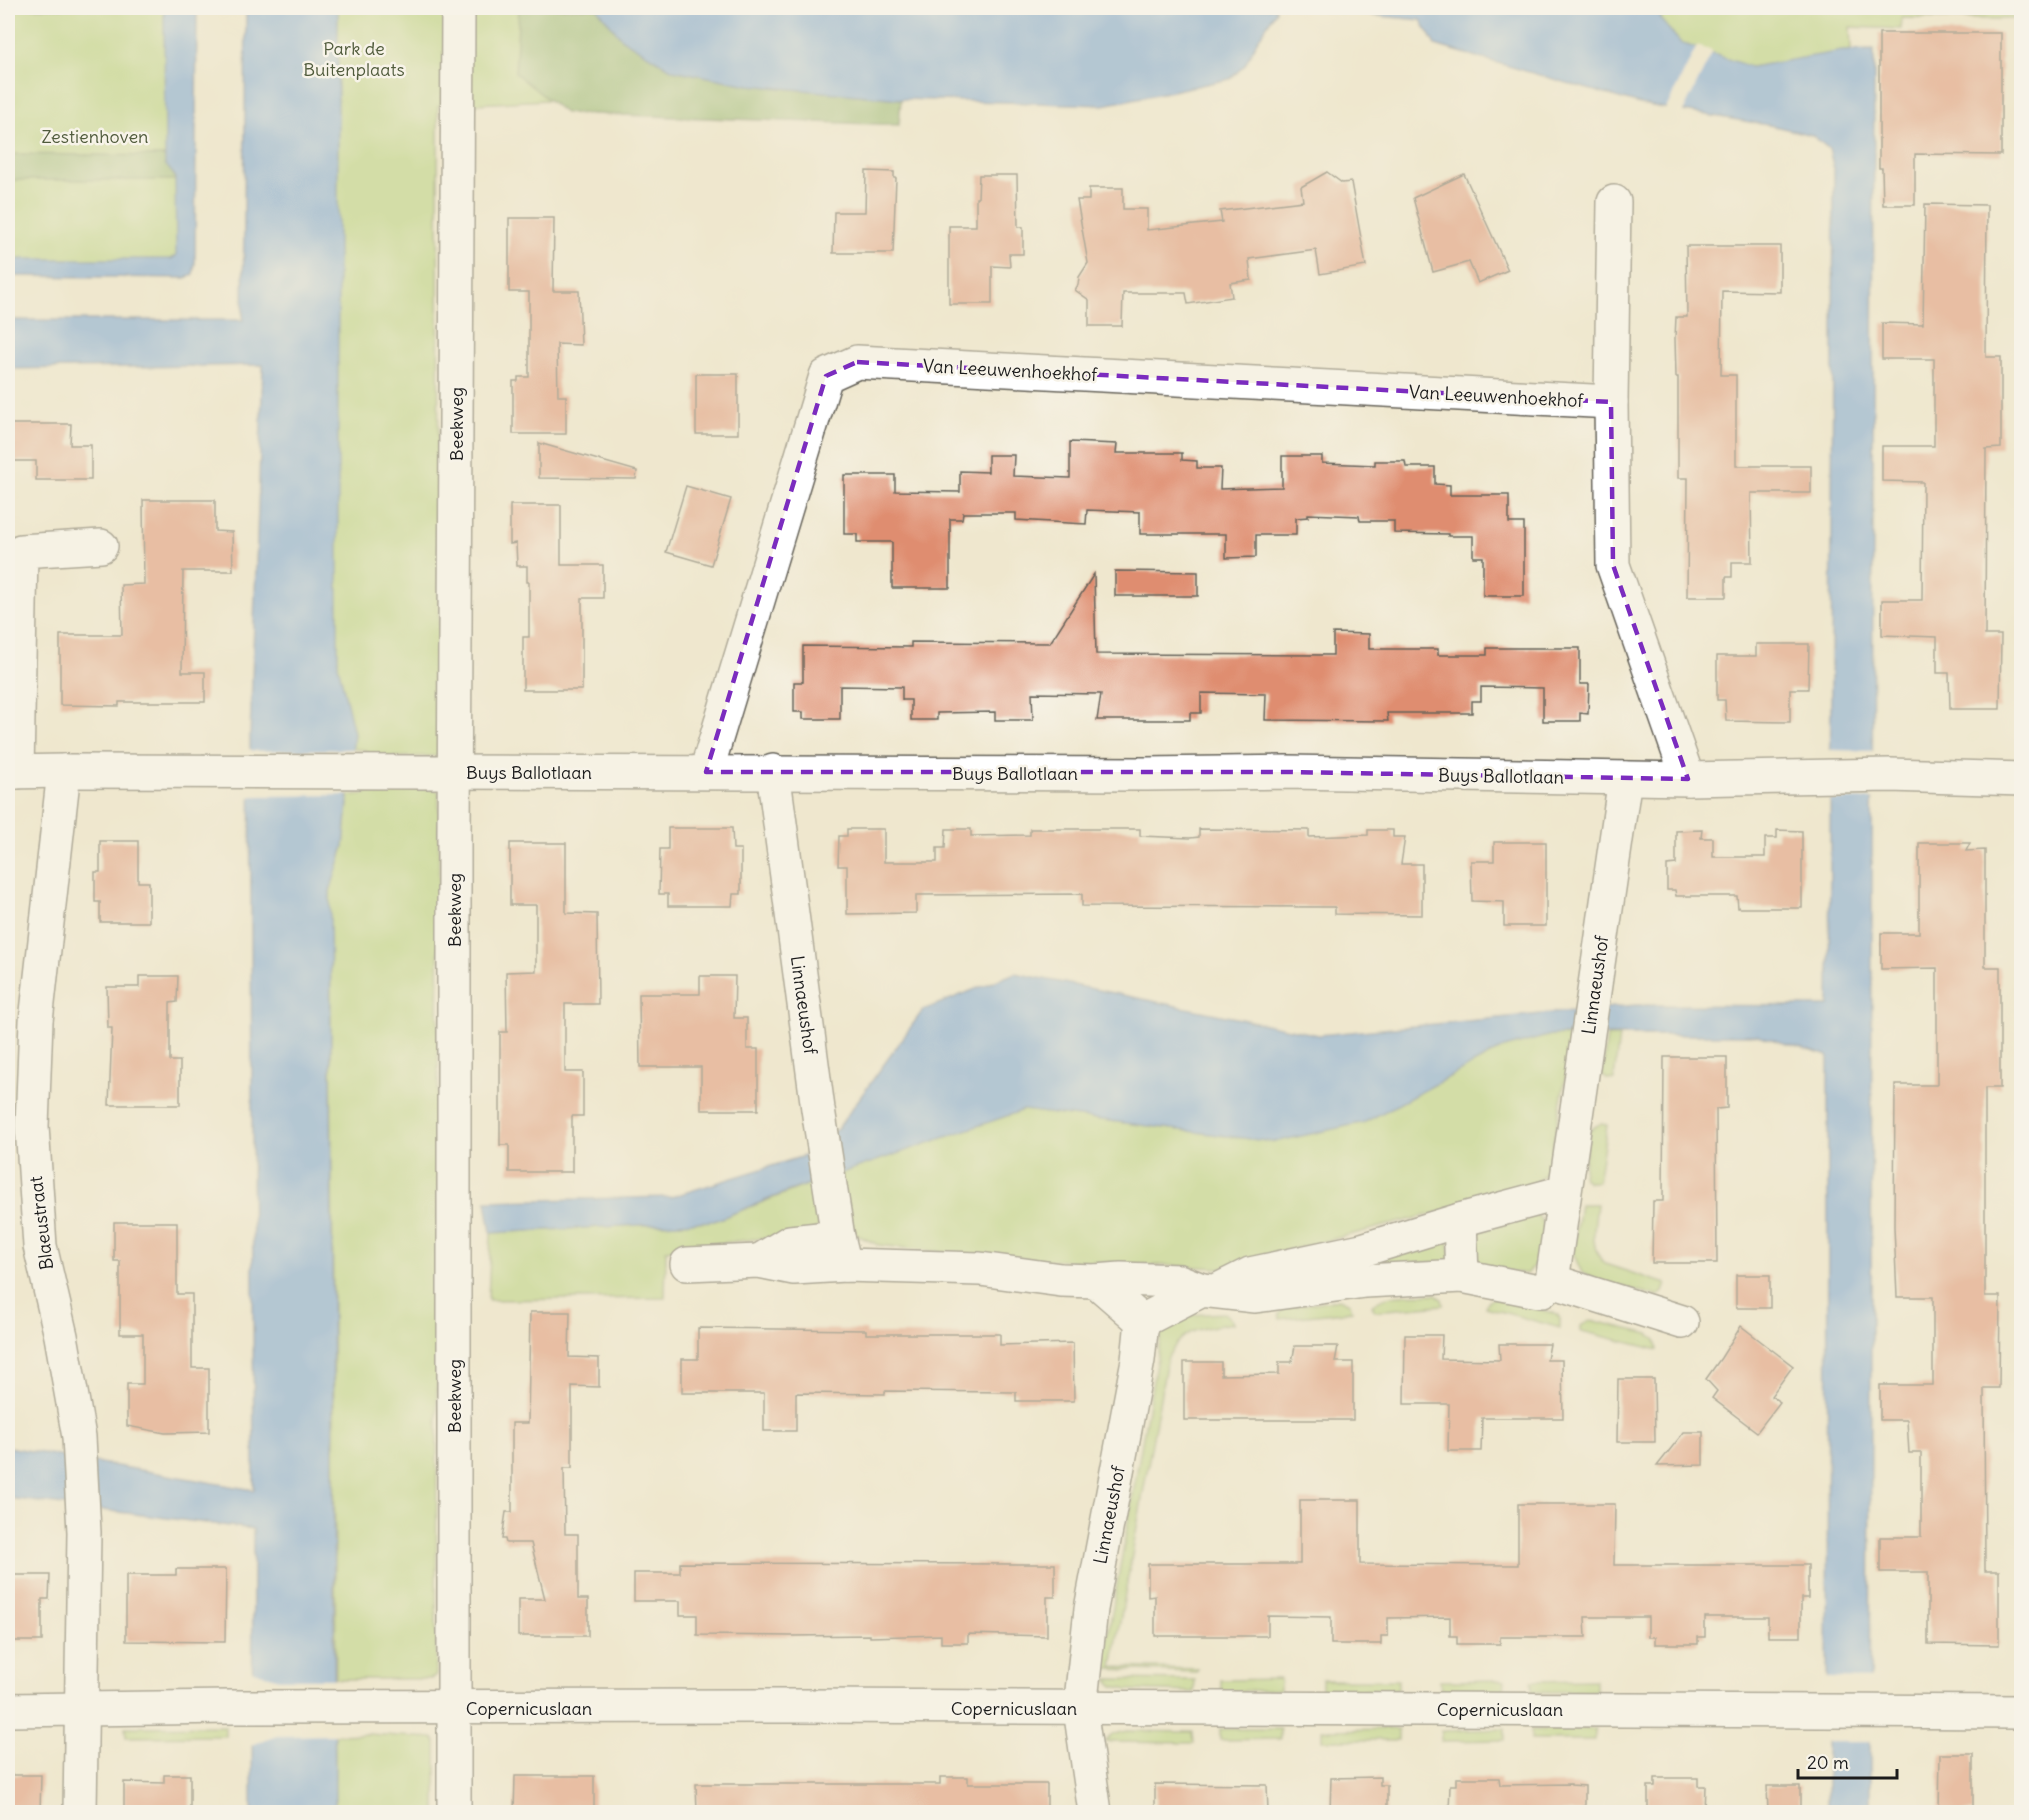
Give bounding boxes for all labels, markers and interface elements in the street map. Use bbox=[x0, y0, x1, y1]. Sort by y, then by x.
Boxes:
park label: Park de Buitenplaats bbox=[303, 37, 405, 81]
park label: Zestienhoven bbox=[41, 125, 149, 148]
street label: Van Leeuwenhoekhof bbox=[922, 354, 1099, 386]
street label: Van Leeuwenhoekhof bbox=[1408, 380, 1585, 412]
street label: Beekweg bbox=[445, 387, 468, 461]
street label: Buys Ballotlaan bbox=[466, 761, 592, 784]
street label: Buys Ballotlaan bbox=[952, 762, 1078, 785]
street label: Buys Ballotlaan bbox=[1438, 763, 1564, 789]
street label: Beekweg bbox=[443, 873, 466, 947]
street label: Linnaeushof bbox=[1577, 933, 1613, 1036]
street label: Linnaeushof bbox=[786, 954, 822, 1057]
street label: Blaeustraat bbox=[24, 1175, 58, 1271]
street label: Beekweg bbox=[443, 1359, 466, 1433]
street label: Linnaeushof bbox=[1088, 1463, 1130, 1566]
street label: Copernicuslaan bbox=[466, 1697, 592, 1720]
street label: Copernicuslaan bbox=[951, 1697, 1077, 1720]
street label: Copernicuslaan bbox=[1437, 1698, 1563, 1721]
scale bar bbox=[1798, 1742, 1897, 1780]
text: 20 m bbox=[1807, 1751, 1849, 1774]

